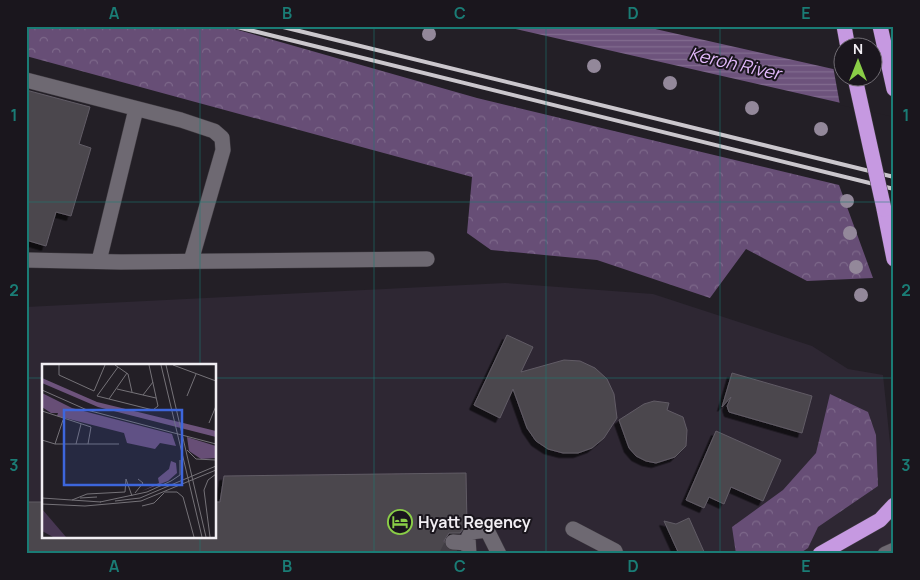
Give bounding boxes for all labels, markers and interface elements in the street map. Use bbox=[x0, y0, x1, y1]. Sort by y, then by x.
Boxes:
text: A bbox=[109, 2, 120, 24]
text: B bbox=[282, 2, 292, 24]
text: C bbox=[454, 2, 466, 24]
text: D bbox=[627, 2, 639, 24]
text: E bbox=[801, 2, 811, 24]
north arrow bbox=[832, 38, 882, 88]
text: N bbox=[853, 39, 863, 58]
water label: Keroh River bbox=[687, 41, 785, 86]
text: 1 bbox=[10, 104, 18, 126]
text: 1 bbox=[902, 104, 910, 126]
text: 2 bbox=[9, 279, 19, 301]
text: 2 bbox=[901, 279, 911, 301]
inset map bbox=[42, 364, 216, 538]
text: 3 bbox=[9, 454, 19, 476]
text: 3 bbox=[901, 454, 911, 476]
hotel icon: Hyatt Regency bbox=[387, 509, 413, 535]
place label: Hyatt Regency bbox=[418, 511, 531, 533]
text: A bbox=[109, 555, 120, 577]
text: B bbox=[282, 555, 292, 577]
text: C bbox=[454, 555, 466, 577]
text: D bbox=[627, 555, 639, 577]
text: E bbox=[801, 555, 811, 577]

